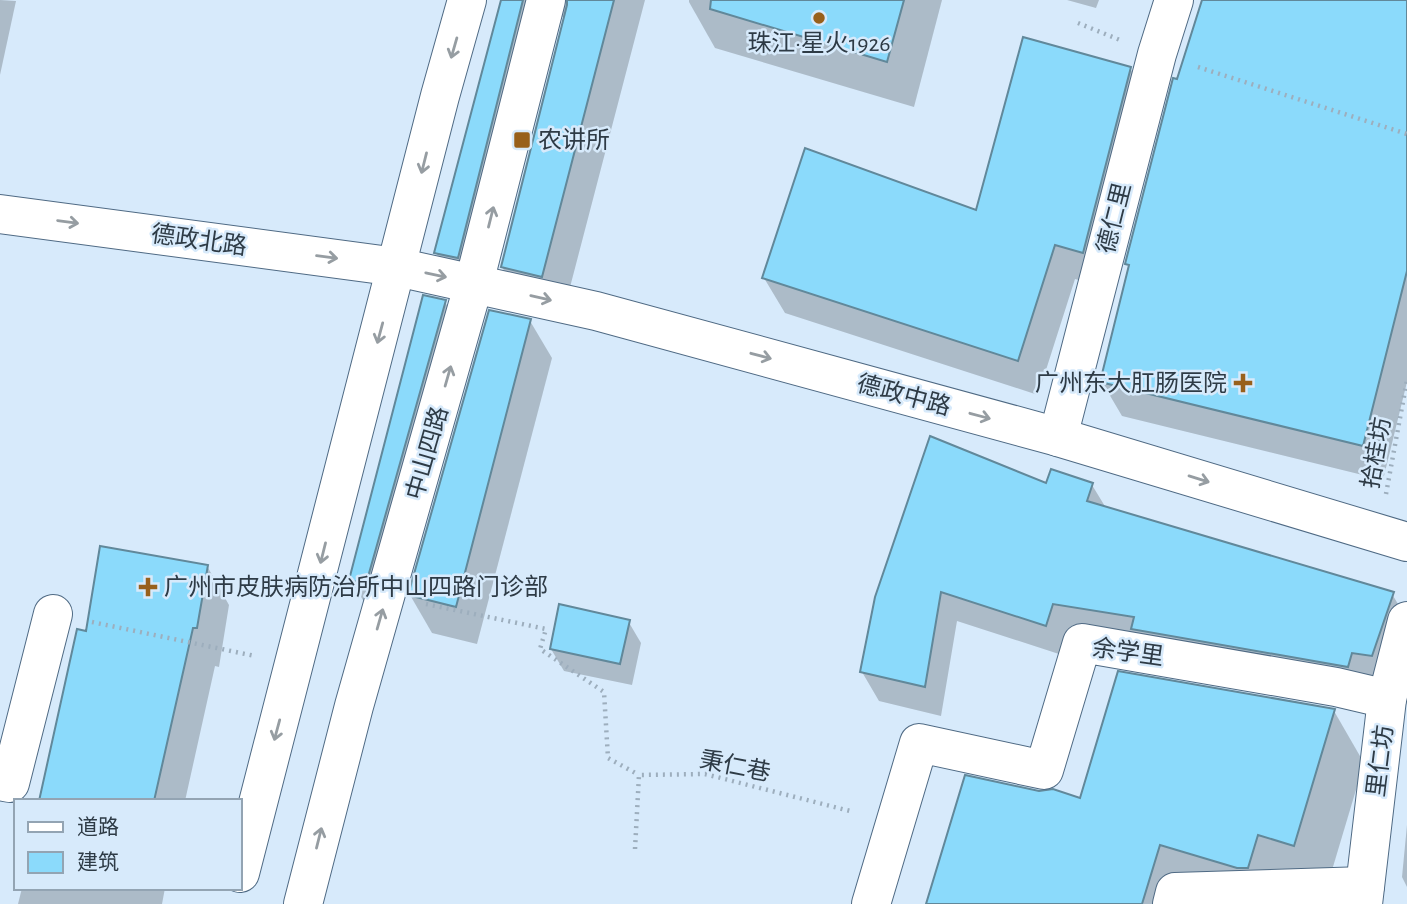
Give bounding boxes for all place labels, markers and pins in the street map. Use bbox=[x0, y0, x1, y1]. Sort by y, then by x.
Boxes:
marker: 珠江·星火1926 bbox=[811, 10, 827, 26]
place label: 珠江·星火1926 bbox=[747, 30, 891, 56]
place label: 农讲所 bbox=[538, 127, 610, 153]
marker: 农讲所 bbox=[512, 130, 532, 150]
place label: 广州东大肛肠医院 bbox=[1035, 370, 1227, 396]
marker: 广州东大肛肠医院 bbox=[1233, 373, 1253, 393]
place label: 广州市皮肤病防治所中山四路门诊部 bbox=[164, 574, 548, 600]
marker: 广州市皮肤病防治所中山四路门诊部 bbox=[138, 577, 158, 597]

